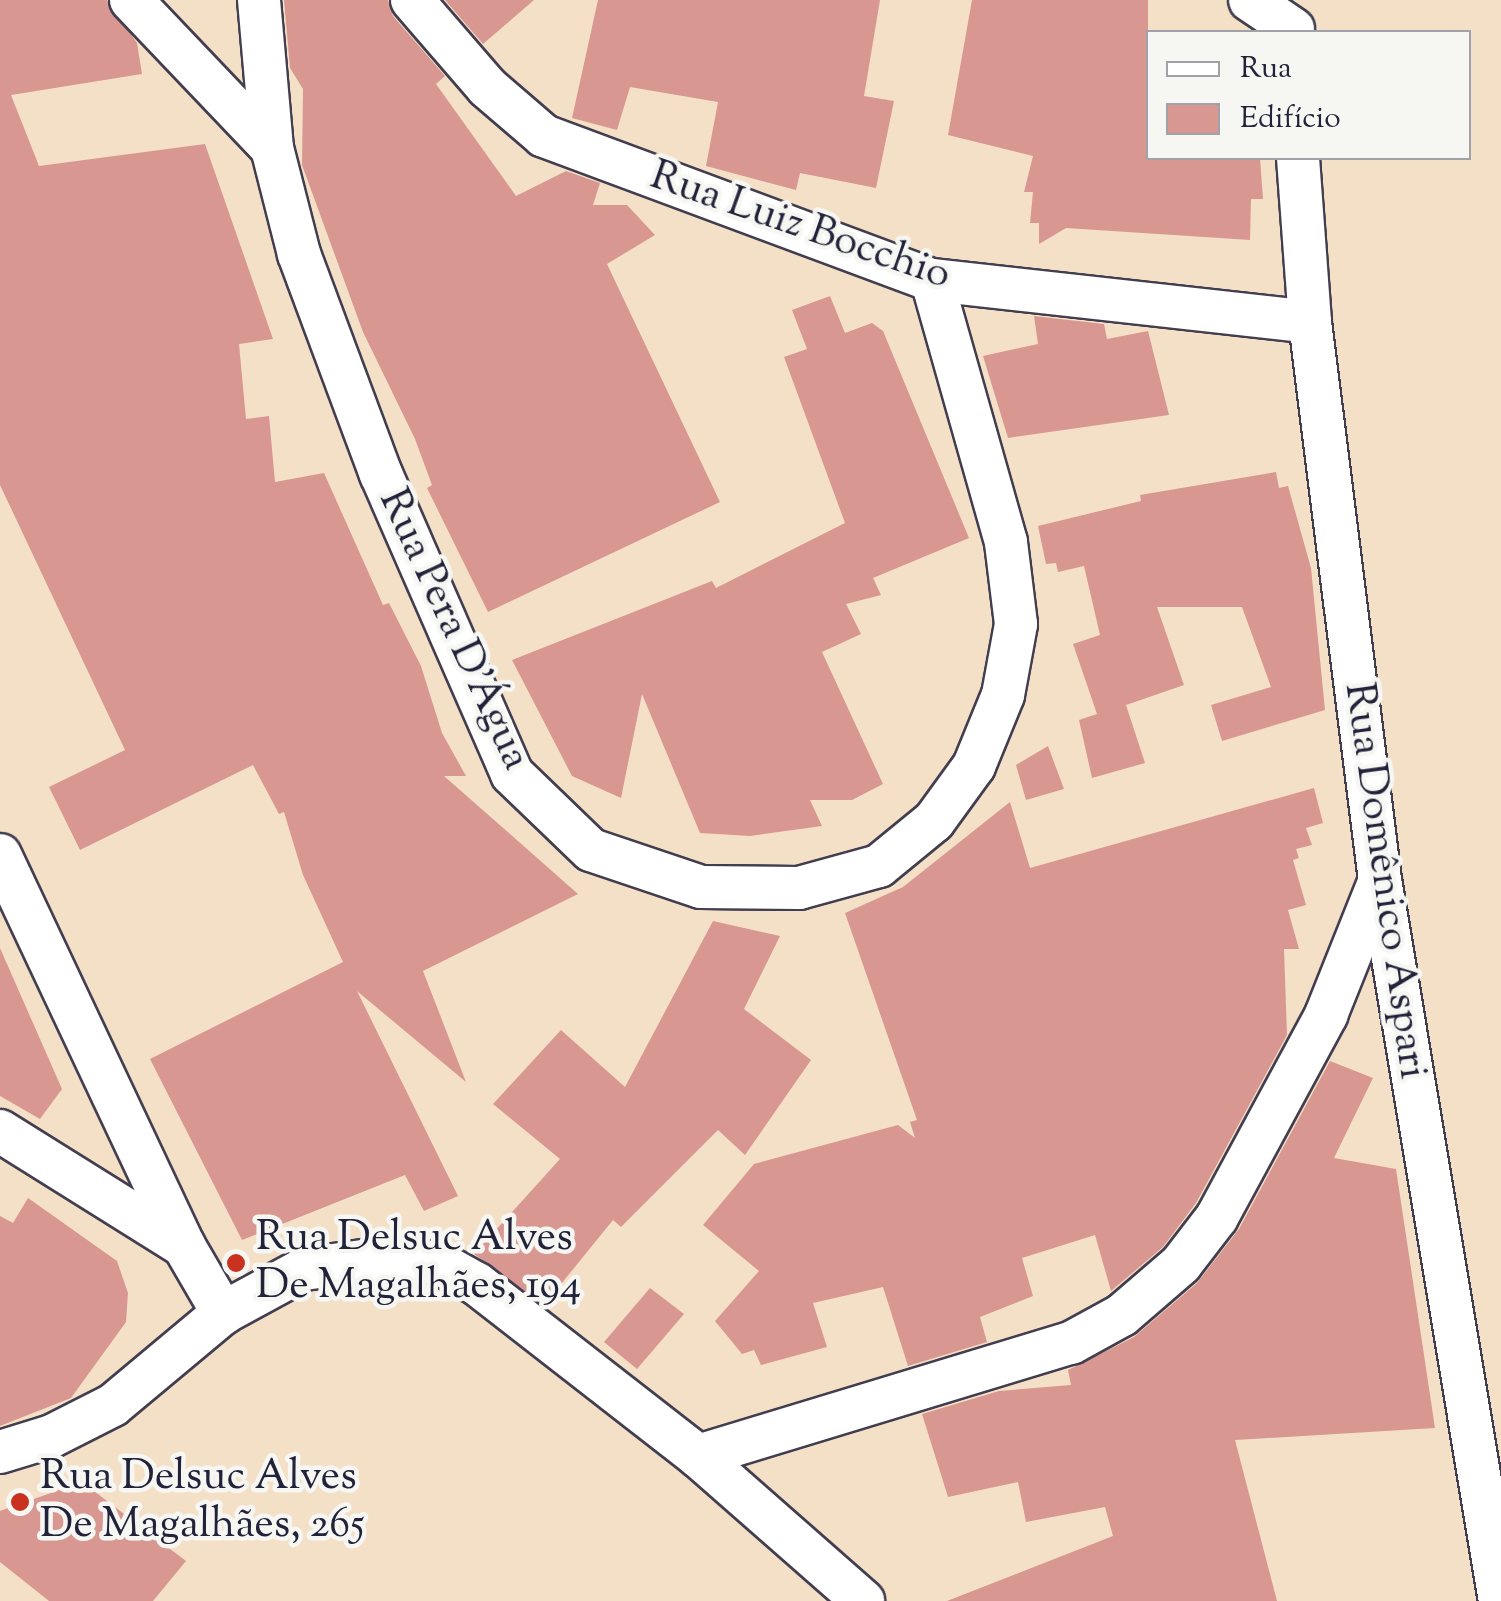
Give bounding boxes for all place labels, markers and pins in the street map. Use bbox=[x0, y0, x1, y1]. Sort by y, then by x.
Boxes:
place label: Rua Delsuc Alves De Magalhães, 194 bbox=[256, 1214, 581, 1312]
marker: Rua Delsuc Alves De Magalhães, 194 bbox=[225, 1252, 247, 1274]
place label: Rua Delsuc Alves De Magalhães, 265 bbox=[40, 1453, 365, 1552]
marker: Rua Delsuc Alves De Magalhães, 265 bbox=[9, 1491, 31, 1513]

